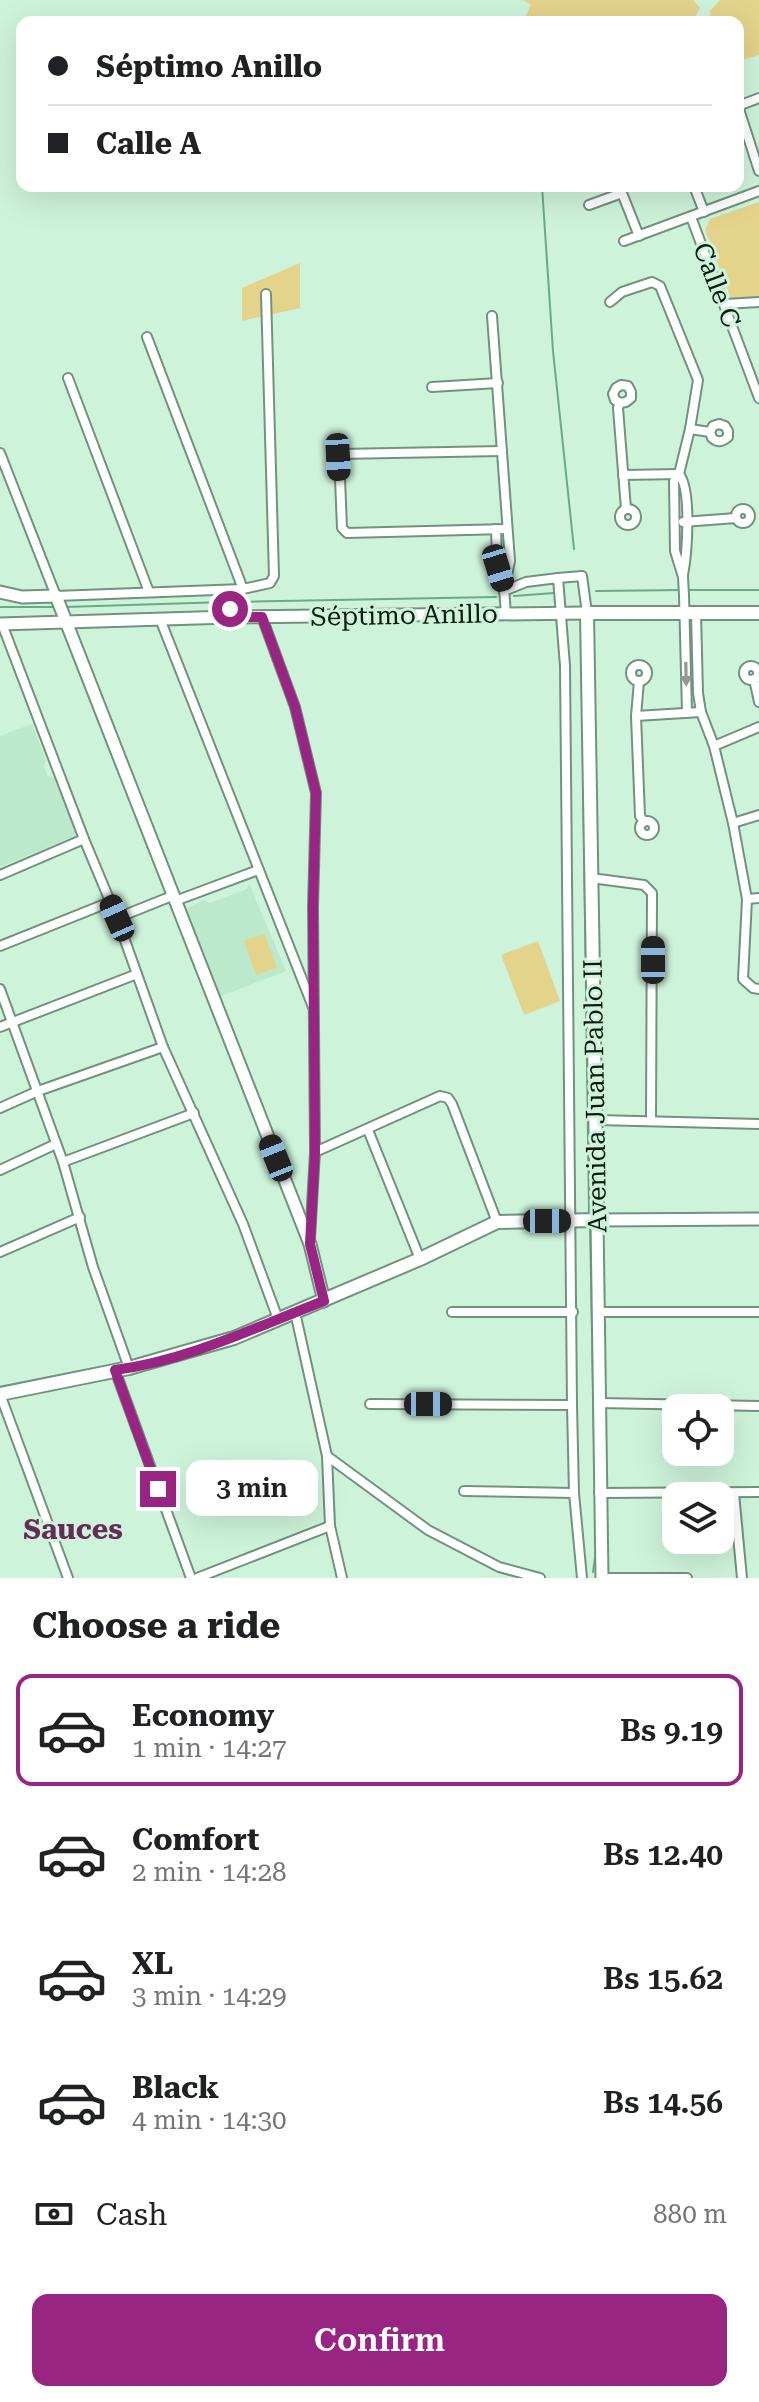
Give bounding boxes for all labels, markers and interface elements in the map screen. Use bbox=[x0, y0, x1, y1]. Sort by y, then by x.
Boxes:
text: Séptimo Anillo bbox=[96, 49, 322, 84]
text: Calle A bbox=[96, 126, 201, 161]
street label: Calle C bbox=[687, 238, 747, 332]
car bbox=[325, 432, 351, 482]
car bbox=[480, 542, 516, 594]
route start bbox=[212, 591, 248, 627]
street label: Séptimo Anillo bbox=[310, 598, 498, 632]
one-way arrow bbox=[680, 662, 692, 687]
car bbox=[96, 891, 138, 945]
car bbox=[641, 936, 665, 984]
street label: Avenida Juan Pablo II bbox=[578, 959, 612, 1233]
car bbox=[256, 1131, 296, 1185]
car bbox=[523, 1209, 571, 1233]
car bbox=[404, 1392, 452, 1416]
map controls bbox=[662, 1394, 734, 1554]
button: locate bbox=[662, 1394, 734, 1466]
callout: 3 min bbox=[186, 1461, 318, 1517]
route end bbox=[140, 1471, 176, 1507]
text: 3 min bbox=[216, 1473, 288, 1503]
button: layers bbox=[662, 1482, 734, 1554]
district label: Sauces bbox=[23, 1513, 123, 1546]
text: Choose a ride bbox=[32, 1605, 280, 1647]
icon: car bbox=[36, 1694, 108, 1766]
text: Economy bbox=[132, 1698, 274, 1733]
text: Bs 9.19 bbox=[620, 1713, 723, 1748]
text: 1 min · 14:27 bbox=[132, 1733, 287, 1763]
icon: car bbox=[36, 1818, 108, 1890]
text: Comfort bbox=[132, 1822, 259, 1857]
text: Bs 12.40 bbox=[603, 1837, 723, 1872]
text: 2 min · 14:28 bbox=[132, 1857, 287, 1887]
icon: car bbox=[36, 1942, 108, 2014]
text: XL bbox=[132, 1946, 173, 1981]
text: Bs 15.62 bbox=[603, 1961, 723, 1996]
text: 3 min · 14:29 bbox=[132, 1981, 287, 2011]
icon: car bbox=[36, 2066, 108, 2138]
text: Black bbox=[132, 2070, 219, 2105]
text: Bs 14.56 bbox=[603, 2085, 723, 2120]
text: 4 min · 14:30 bbox=[132, 2105, 287, 2135]
icon: cash bbox=[32, 2192, 76, 2236]
text: Cash bbox=[96, 2197, 167, 2232]
text: 880 m bbox=[653, 2199, 727, 2229]
button: Confirm bbox=[32, 2294, 727, 2386]

